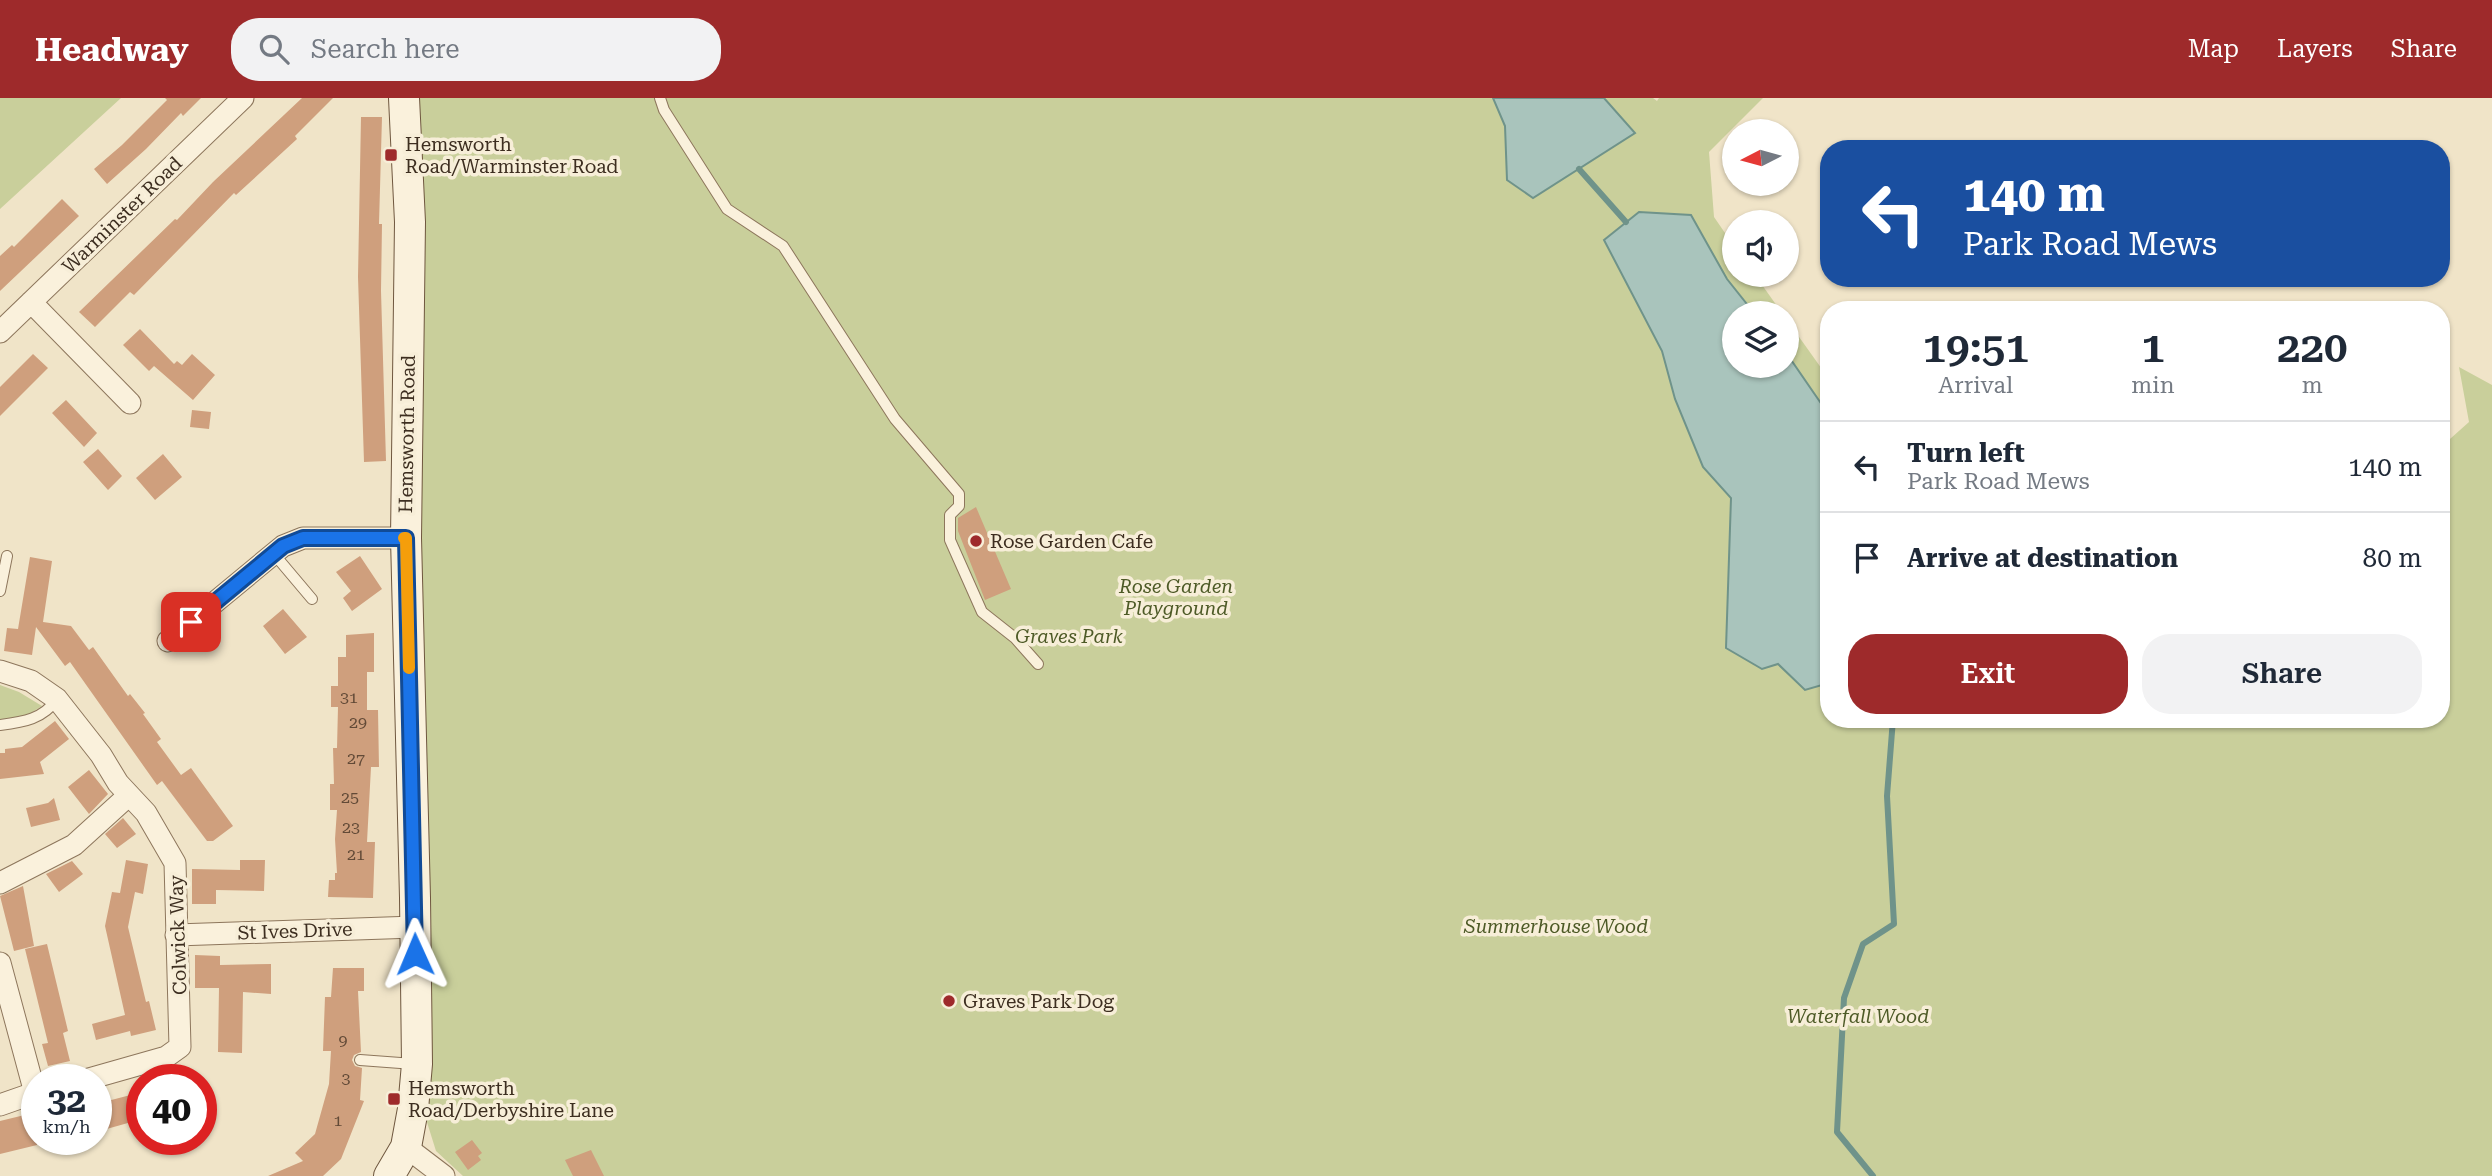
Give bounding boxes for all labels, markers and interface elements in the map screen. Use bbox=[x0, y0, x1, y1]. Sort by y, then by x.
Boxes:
search box bbox=[231, 18, 721, 81]
text: Headway bbox=[35, 30, 189, 69]
icon: search bbox=[255, 30, 293, 68]
text: Search here bbox=[311, 34, 460, 64]
text: Map bbox=[2188, 35, 2239, 63]
text: Layers bbox=[2277, 35, 2353, 63]
text: Share bbox=[2391, 35, 2457, 63]
north arrow bbox=[1722, 119, 1799, 196]
map controls bbox=[1722, 119, 1799, 378]
place label: Hemsworth Road/Warminster Road bbox=[405, 133, 619, 178]
marker: Hemsworth Road/Warminster Road bbox=[383, 147, 399, 163]
street label: Warminster Road bbox=[57, 152, 187, 278]
text: 140 m bbox=[1963, 166, 2105, 223]
icon: left bbox=[1848, 168, 1939, 259]
button: sound bbox=[1722, 210, 1799, 287]
text: Park Road Mews bbox=[1963, 225, 2217, 263]
button: layers bbox=[1722, 301, 1799, 378]
text: 19:51 bbox=[1922, 323, 2029, 372]
text: 1 bbox=[2141, 323, 2165, 372]
text: 220 bbox=[2277, 323, 2348, 372]
street label: Hemsworth Road bbox=[394, 355, 420, 513]
text: Arrival bbox=[1938, 372, 2013, 399]
text: min bbox=[2131, 372, 2175, 399]
text: m bbox=[2302, 372, 2323, 399]
text: Turn left bbox=[1907, 438, 2025, 468]
icon: left bbox=[1848, 448, 1886, 486]
text: 140 m bbox=[2348, 452, 2422, 482]
text: Park Road Mews bbox=[1907, 468, 2090, 495]
place label: Rose Garden Cafe bbox=[990, 530, 1153, 553]
marker: Rose Garden Cafe bbox=[968, 533, 984, 549]
icon: arrive bbox=[1848, 539, 1886, 577]
text: Arrive at destination bbox=[1907, 543, 2178, 573]
text: 80 m bbox=[2363, 543, 2422, 573]
park label: Rose Garden Playground bbox=[1118, 575, 1233, 620]
pin bbox=[161, 592, 221, 652]
icon: arrive bbox=[172, 603, 210, 641]
park label: Graves Park bbox=[1015, 625, 1123, 648]
button: Exit bbox=[1848, 634, 2128, 714]
button: Share bbox=[2142, 634, 2422, 714]
house number: 31 bbox=[340, 688, 358, 707]
house number: 29 bbox=[349, 713, 367, 732]
house number: 27 bbox=[347, 749, 365, 768]
house number: 25 bbox=[341, 788, 359, 807]
house number: 23 bbox=[342, 818, 360, 837]
house number: 21 bbox=[347, 845, 365, 864]
street label: Colwick Way bbox=[164, 874, 192, 995]
park label: Summerhouse Wood bbox=[1463, 915, 1648, 938]
street label: St Ives Drive bbox=[237, 917, 353, 945]
position arrow bbox=[378, 917, 452, 991]
place label: Graves Park Dog bbox=[963, 990, 1114, 1013]
marker: Graves Park Dog bbox=[941, 993, 957, 1009]
park label: Waterfall Wood bbox=[1787, 1005, 1929, 1028]
house number: 9 bbox=[339, 1031, 348, 1050]
speed limit sign: 40 bbox=[126, 1064, 217, 1155]
house number: 3 bbox=[342, 1069, 351, 1088]
place label: Hemsworth Road/Derbyshire Lane bbox=[408, 1077, 614, 1122]
text: 32 bbox=[47, 1080, 86, 1121]
marker: Hemsworth Road/Derbyshire Lane bbox=[386, 1091, 402, 1107]
house number: 1 bbox=[334, 1111, 343, 1130]
text: km/h bbox=[42, 1116, 91, 1137]

